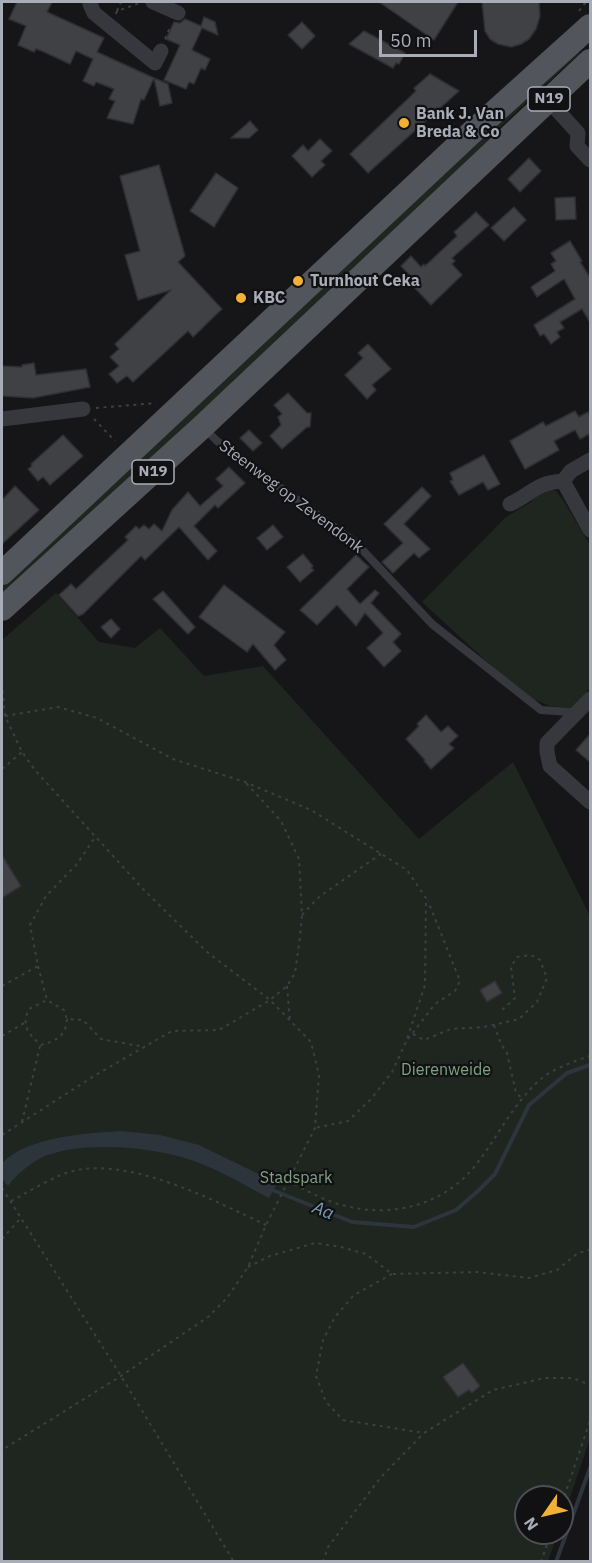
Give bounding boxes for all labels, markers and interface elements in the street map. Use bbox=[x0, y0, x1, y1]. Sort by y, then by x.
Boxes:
scale bar bbox=[382, 18, 480, 56]
text: 50 m bbox=[390, 29, 432, 52]
road number: N19 bbox=[528, 87, 570, 111]
place label: Bank J. Van Breda & Co bbox=[416, 104, 504, 142]
marker: Bank J. Van Breda & Co bbox=[397, 116, 411, 130]
place label: Turnhout Ceka bbox=[310, 271, 420, 291]
marker: Turnhout Ceka bbox=[291, 274, 305, 288]
place label: KBC bbox=[253, 288, 285, 308]
marker: KBC bbox=[234, 291, 248, 305]
street label: Steenweg op Zevendonk bbox=[215, 436, 367, 558]
road number: N19 bbox=[132, 460, 174, 484]
park label: Dierenweide bbox=[401, 1060, 491, 1080]
park label: Stadspark bbox=[260, 1168, 332, 1188]
water label: Aa bbox=[309, 1197, 337, 1225]
north arrow bbox=[514, 1485, 574, 1545]
text: N bbox=[519, 1514, 542, 1534]

